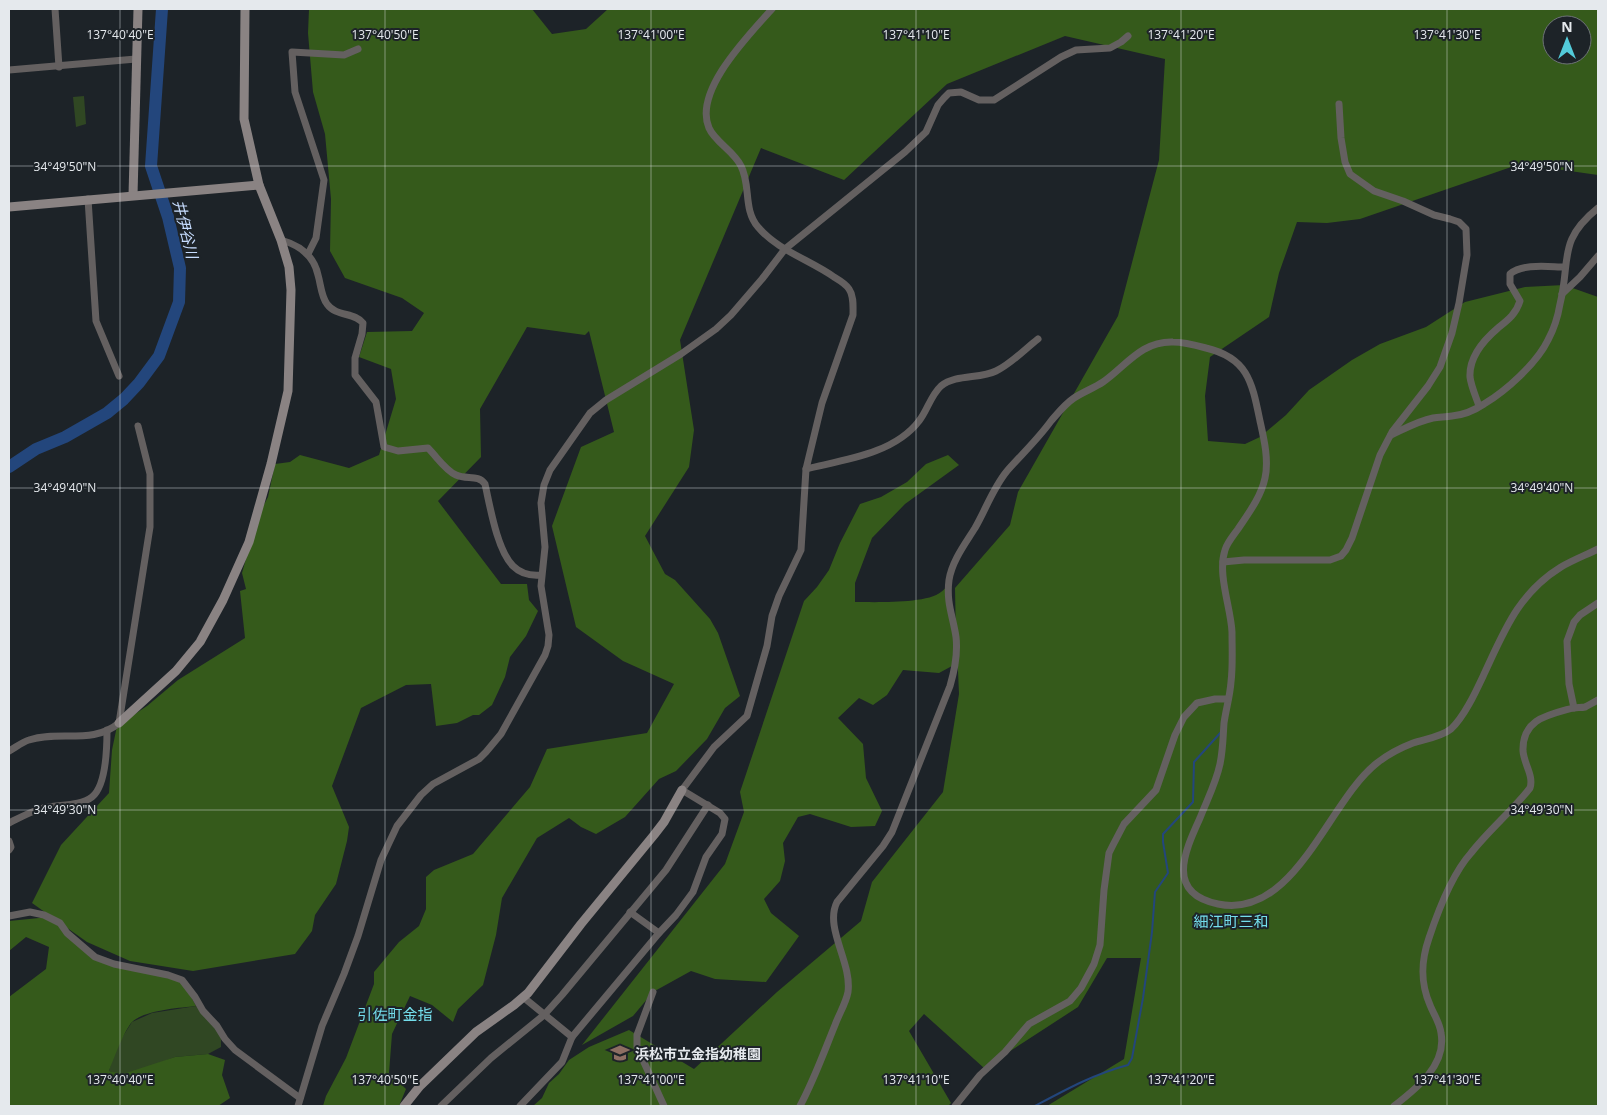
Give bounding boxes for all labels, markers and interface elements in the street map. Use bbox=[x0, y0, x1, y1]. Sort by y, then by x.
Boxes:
north arrow bbox=[1542, 15, 1592, 65]
text: N bbox=[1561, 17, 1573, 36]
text: 137°40'40"E bbox=[86, 26, 154, 43]
text: 137°40'50"E bbox=[351, 26, 419, 43]
text: 137°41'00"E bbox=[617, 26, 685, 43]
text: 137°41'10"E bbox=[882, 26, 950, 43]
text: 137°41'20"E bbox=[1147, 26, 1215, 43]
text: 137°41'30"E bbox=[1413, 26, 1481, 43]
text: 34°49'50"N bbox=[34, 158, 96, 175]
text: 34°49'50"N bbox=[1511, 158, 1573, 175]
water label: 井伊谷川 bbox=[169, 197, 203, 262]
text: 34°49'40"N bbox=[34, 479, 96, 496]
text: 34°49'40"N bbox=[1511, 479, 1573, 496]
text: 34°49'30"N bbox=[34, 801, 96, 818]
text: 34°49'30"N bbox=[1511, 801, 1573, 818]
district label: 細江町三和 bbox=[1193, 911, 1269, 931]
district label: 引佐町金指 bbox=[357, 1004, 433, 1024]
school or university icon: 浜松市立金指幼稚園 bbox=[609, 1042, 631, 1064]
place label: 浜松市立金指幼稚園 bbox=[635, 1044, 761, 1063]
text: 137°40'40"E bbox=[86, 1071, 154, 1088]
text: 137°40'50"E bbox=[351, 1071, 419, 1088]
text: 137°41'00"E bbox=[617, 1071, 685, 1088]
text: 137°41'10"E bbox=[882, 1071, 950, 1088]
text: 137°41'20"E bbox=[1147, 1071, 1215, 1088]
text: 137°41'30"E bbox=[1413, 1071, 1481, 1088]

